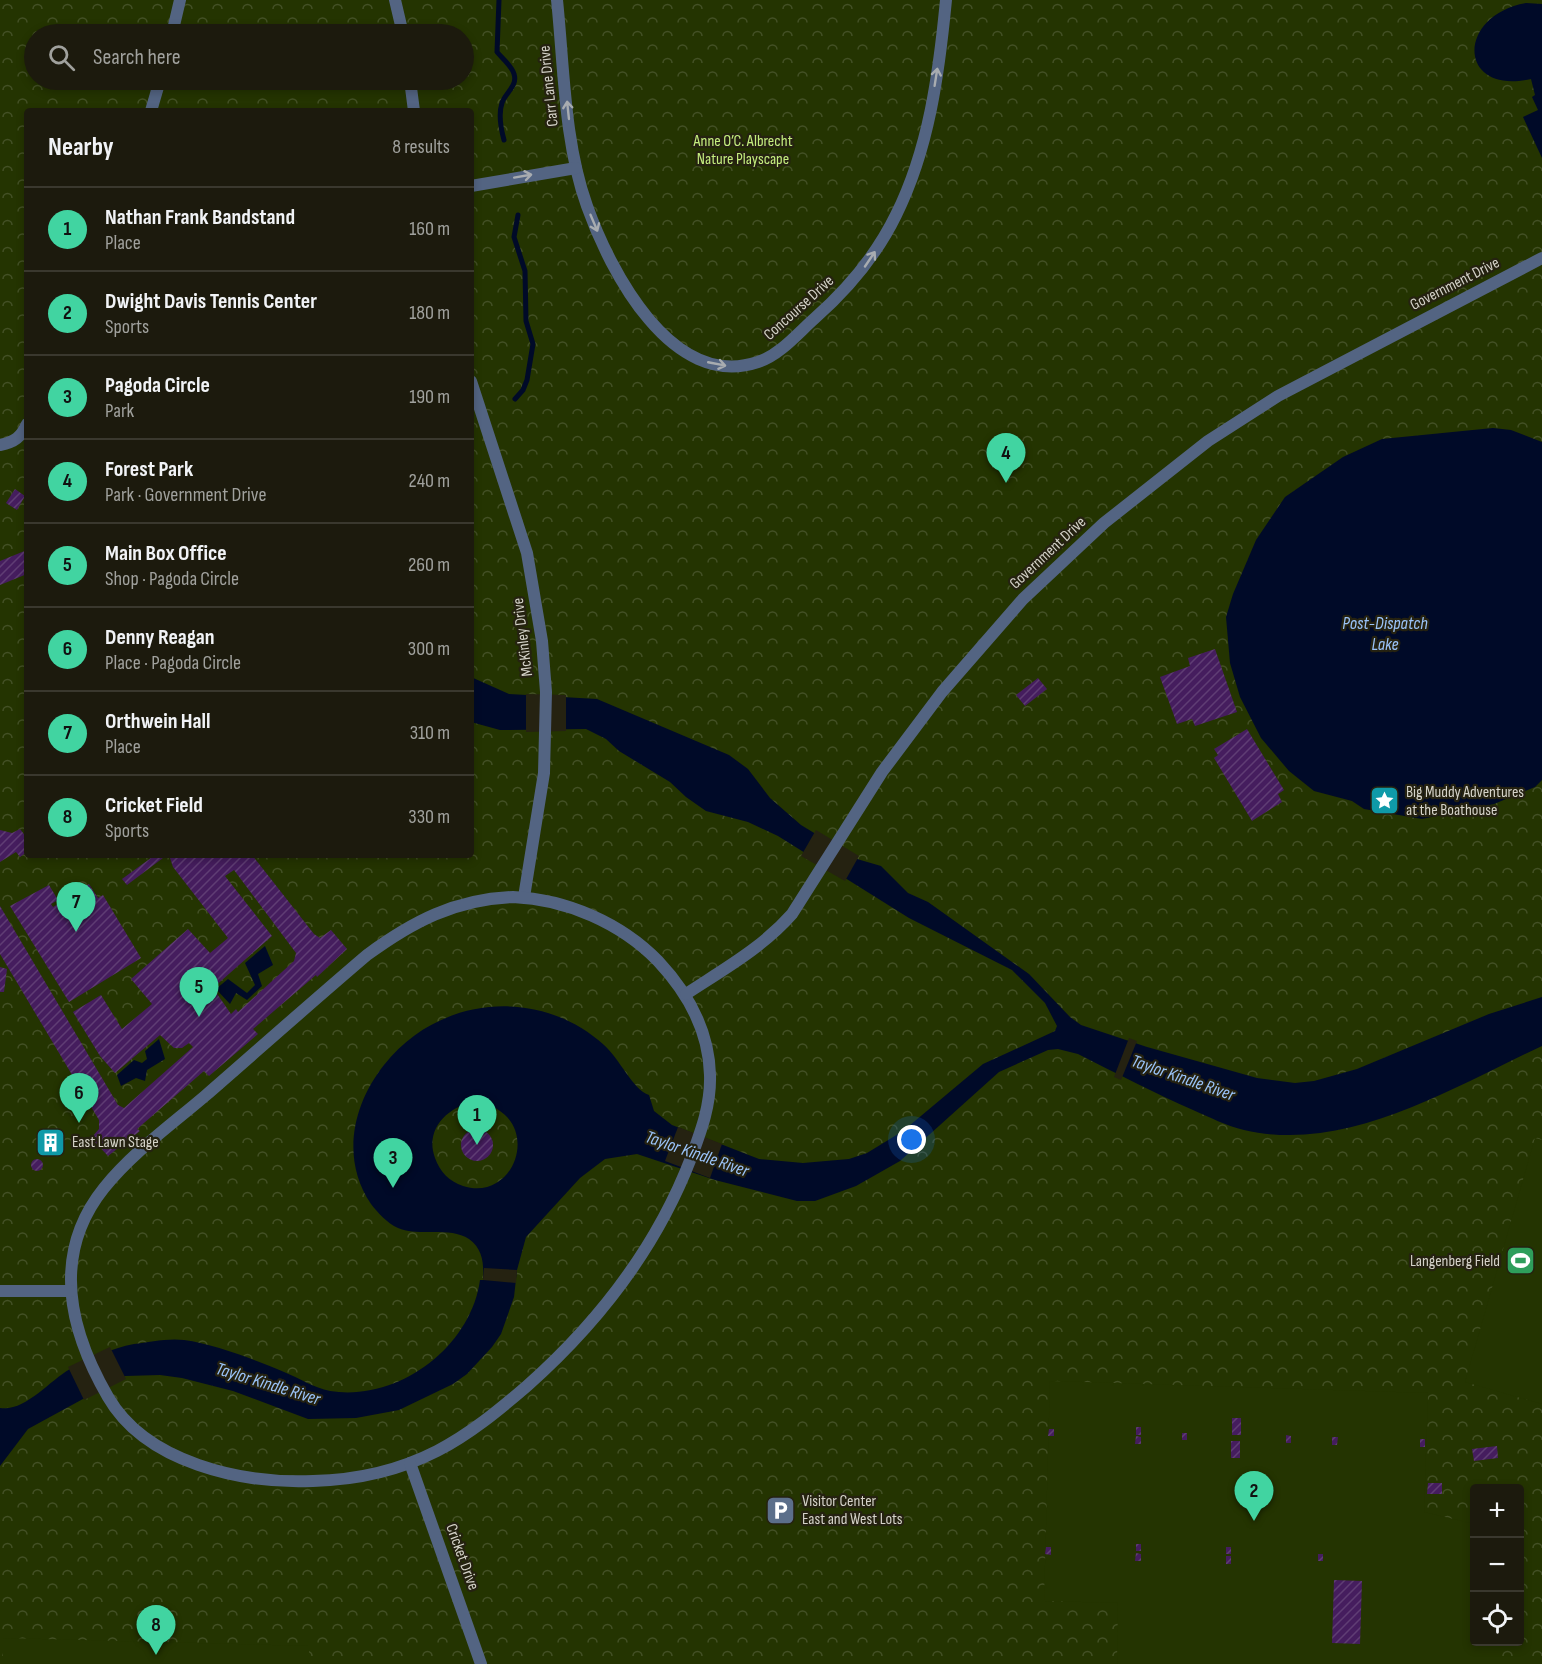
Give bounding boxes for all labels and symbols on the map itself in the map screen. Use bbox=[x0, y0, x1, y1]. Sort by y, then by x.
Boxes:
street label: Carr Lane Drive bbox=[535, 45, 563, 127]
one-way arrow bbox=[931, 68, 942, 87]
one-way arrow bbox=[563, 100, 574, 120]
park label: Anne O’C. Albrecht Nature Playscape bbox=[692, 132, 793, 169]
one-way arrow bbox=[513, 171, 533, 182]
one-way arrow bbox=[589, 214, 600, 232]
one-way arrow bbox=[864, 251, 876, 267]
street label: Government Drive bbox=[1407, 253, 1503, 315]
street label: Concourse Drive bbox=[760, 272, 838, 344]
one-way arrow bbox=[707, 358, 727, 369]
pin: 4 bbox=[986, 434, 1026, 483]
street label: Government Drive bbox=[1006, 513, 1090, 593]
street label: McKinley Drive bbox=[509, 597, 537, 677]
water label: Post-Dispatch Lake bbox=[1342, 613, 1428, 655]
place label: Big Muddy Adventures at the Boathouse bbox=[1406, 783, 1524, 820]
place icon: Big Muddy Adventures at the Boathouse bbox=[1369, 785, 1401, 817]
pin: 7 bbox=[56, 882, 96, 932]
pin: 5 bbox=[180, 968, 218, 1017]
water label: Taylor Kindle River bbox=[1129, 1050, 1238, 1106]
pin: 6 bbox=[60, 1074, 98, 1123]
pin: 1 bbox=[458, 1096, 496, 1145]
your location bbox=[897, 1125, 926, 1154]
building icon: East Lawn Stage bbox=[35, 1126, 67, 1158]
water label: Taylor Kindle River bbox=[643, 1126, 752, 1182]
place label: East Lawn Stage bbox=[72, 1133, 159, 1152]
pin: 3 bbox=[374, 1138, 412, 1188]
sports icon: Langenberg Field bbox=[1505, 1245, 1537, 1277]
place label: Langenberg Field bbox=[1410, 1252, 1500, 1271]
water label: Taylor Kindle River bbox=[213, 1358, 324, 1410]
pin: 2 bbox=[1234, 1472, 1274, 1521]
place label: Visitor Center East and West Lots bbox=[802, 1492, 903, 1529]
parking icon: Visitor Center East and West Lots bbox=[765, 1494, 797, 1526]
street label: Cricket Drive bbox=[441, 1521, 483, 1593]
pin: 8 bbox=[136, 1606, 176, 1655]

